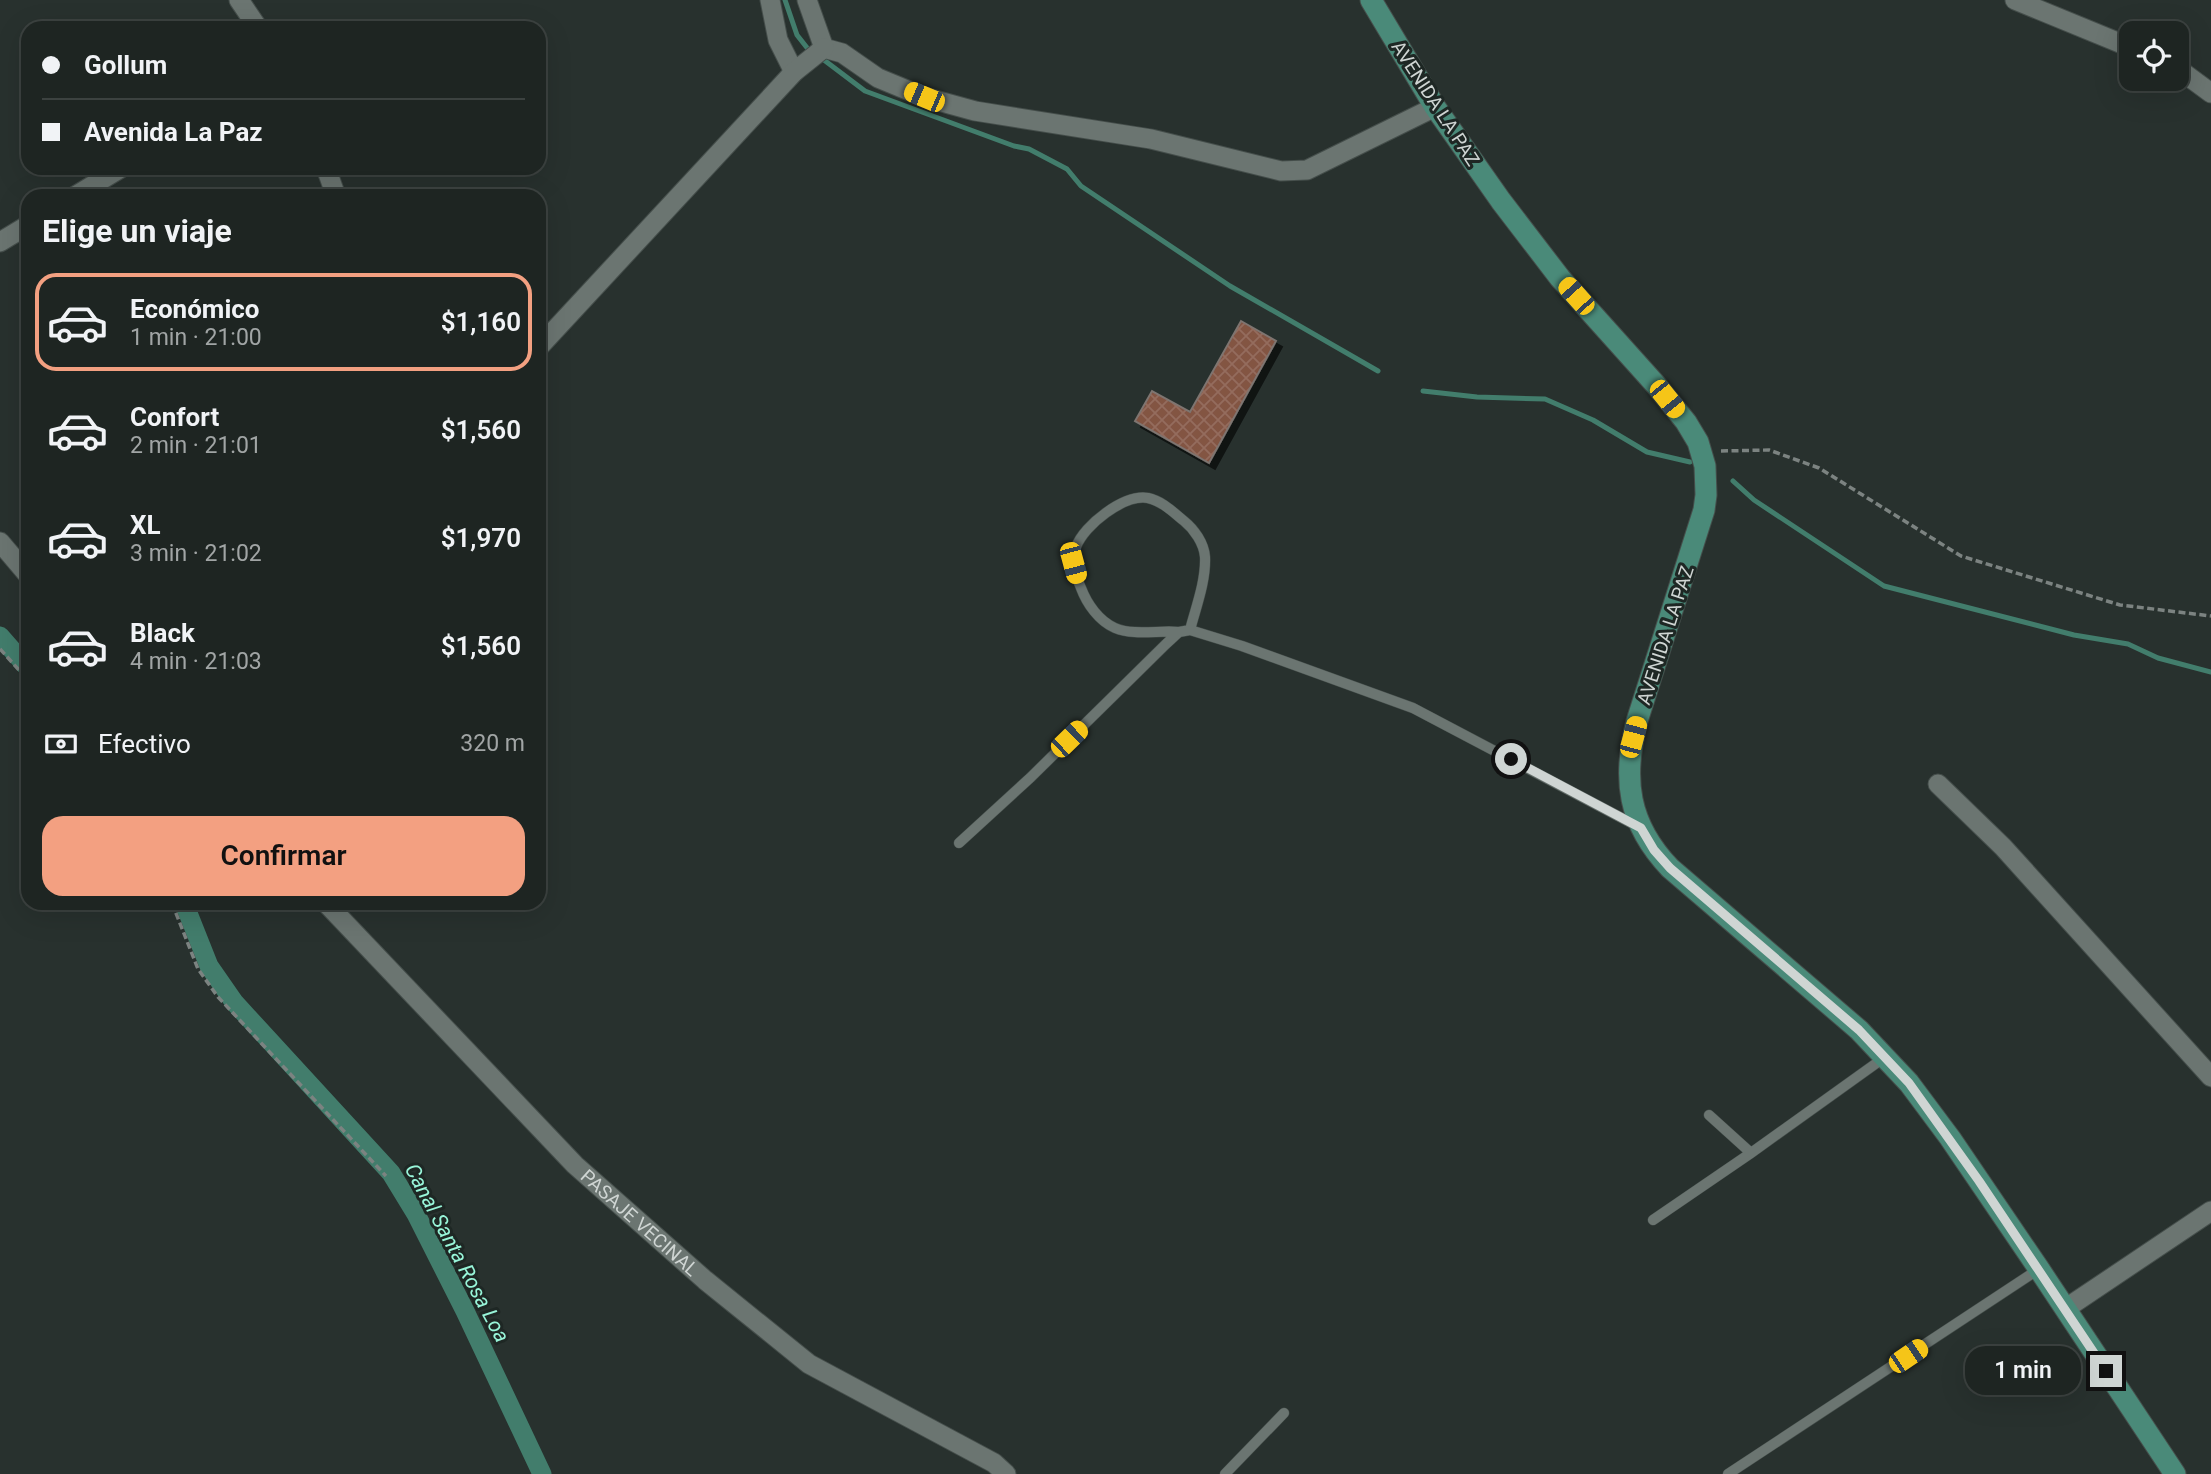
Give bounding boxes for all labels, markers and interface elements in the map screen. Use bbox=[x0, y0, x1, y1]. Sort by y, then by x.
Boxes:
map controls bbox=[2119, 21, 2189, 91]
button: locate bbox=[2119, 21, 2189, 91]
street label: AVENIDA LA PAZ bbox=[1387, 36, 1485, 170]
text: Gollum bbox=[84, 50, 167, 80]
car bbox=[901, 79, 948, 115]
text: Avenida La Paz bbox=[84, 117, 263, 147]
text: Elige un viaje bbox=[42, 212, 232, 250]
car bbox=[1555, 273, 1598, 319]
icon: car bbox=[46, 291, 109, 354]
text: Económico bbox=[130, 294, 259, 324]
text: $1,160 bbox=[441, 307, 521, 337]
text: 1 min · 21:00 bbox=[130, 324, 262, 351]
car bbox=[1646, 376, 1689, 422]
icon: car bbox=[46, 399, 109, 462]
text: Confort bbox=[130, 402, 219, 432]
text: $1,560 bbox=[441, 415, 521, 445]
text: 2 min · 21:01 bbox=[130, 432, 262, 459]
icon: car bbox=[46, 507, 109, 570]
text: XL bbox=[130, 510, 161, 540]
text: $1,970 bbox=[441, 523, 521, 553]
text: 3 min · 21:02 bbox=[130, 540, 262, 567]
car bbox=[1058, 540, 1089, 586]
street label: AVENIDA LA PAZ bbox=[1632, 563, 1699, 707]
icon: car bbox=[46, 615, 109, 678]
text: Black bbox=[130, 618, 195, 648]
text: $1,560 bbox=[441, 631, 521, 661]
text: 4 min · 21:03 bbox=[130, 648, 262, 675]
car bbox=[1618, 714, 1649, 760]
car bbox=[1047, 717, 1092, 761]
icon: cash bbox=[42, 725, 80, 763]
text: Efectivo bbox=[98, 729, 191, 759]
text: 320 m bbox=[460, 730, 525, 757]
route start bbox=[1495, 743, 1527, 775]
button: Confirmar bbox=[42, 816, 525, 896]
water label: Canal Santa Rosa Loa bbox=[400, 1160, 514, 1346]
street label: PASAJE VECINAL bbox=[576, 1165, 703, 1281]
car bbox=[1885, 1336, 1932, 1376]
callout: 1 min bbox=[1966, 1346, 2082, 1396]
route end bbox=[2090, 1355, 2122, 1387]
text: 1 min bbox=[1994, 1357, 2052, 1384]

